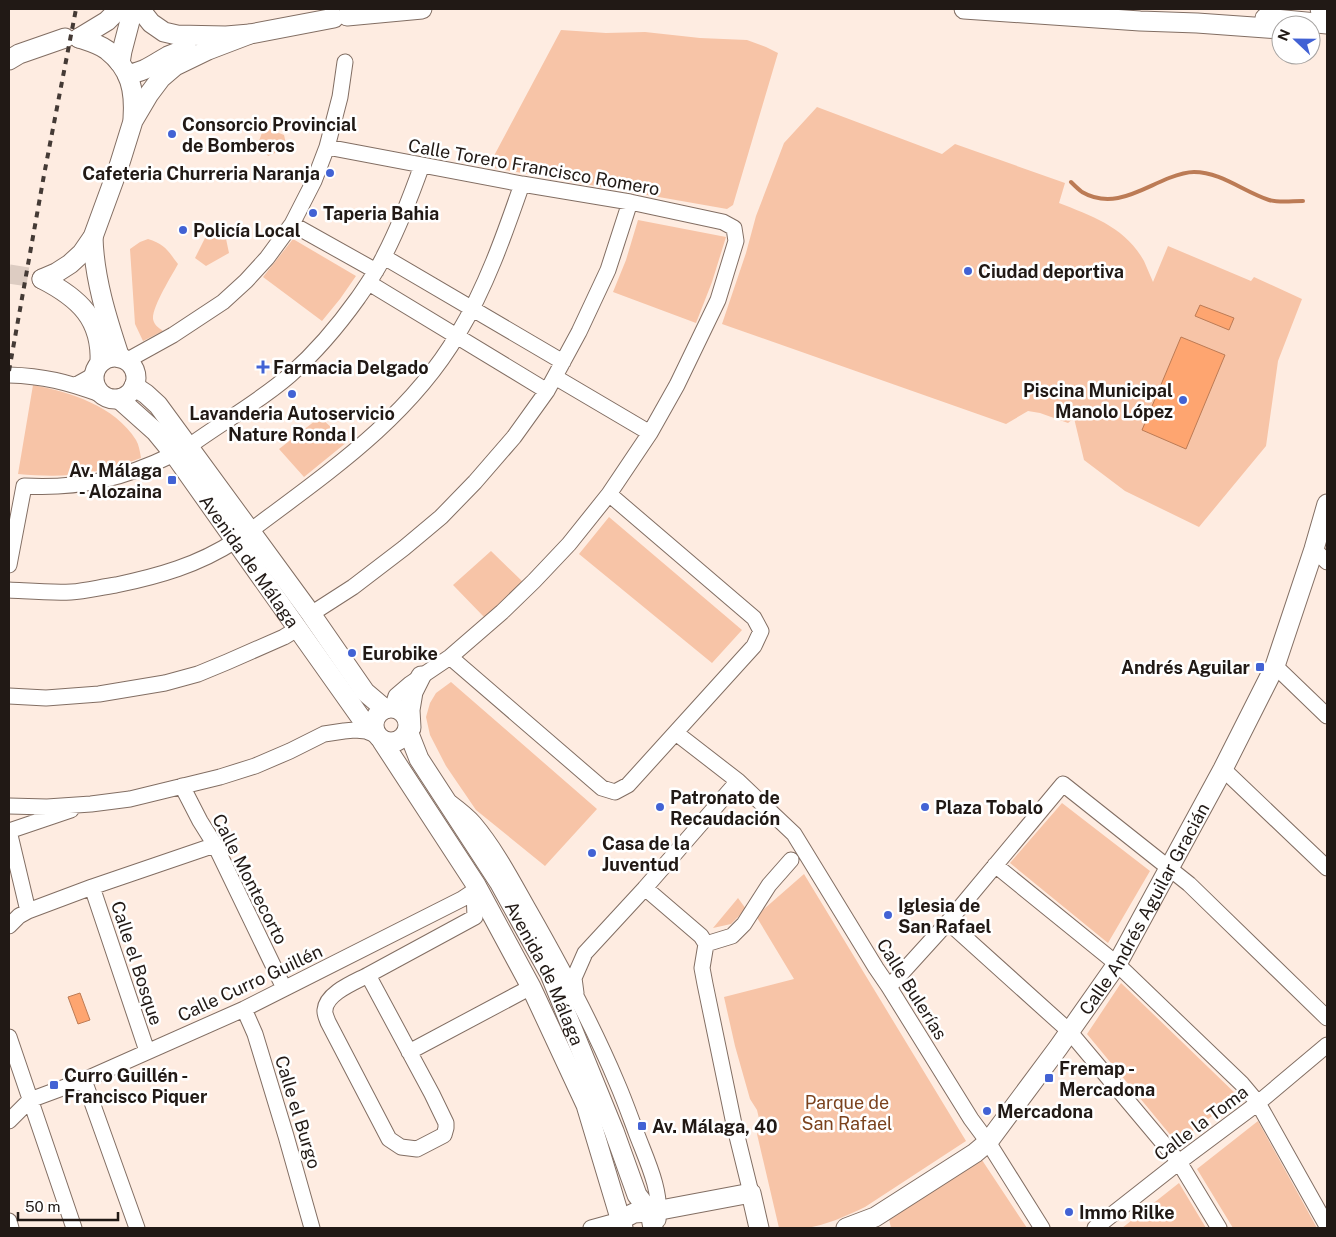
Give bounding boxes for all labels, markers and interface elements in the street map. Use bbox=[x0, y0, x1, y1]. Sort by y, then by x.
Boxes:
north arrow bbox=[1271, 15, 1321, 65]
text: N bbox=[1274, 27, 1293, 43]
place label: Consorcio Provincial de Bomberos bbox=[182, 114, 357, 156]
marker: Consorcio Provincial de Bomberos bbox=[166, 128, 178, 140]
street label: Calle Torero Francisco Romero bbox=[407, 135, 661, 199]
place label: Cafeteria Churreria Naranja bbox=[82, 163, 320, 184]
marker: Cafeteria Churreria Naranja bbox=[324, 167, 336, 179]
place label: Taperia Bahia bbox=[323, 203, 439, 224]
marker: Taperia Bahia bbox=[307, 207, 319, 219]
place label: Policía Local bbox=[193, 220, 301, 241]
marker: Policía Local bbox=[177, 224, 189, 236]
place label: Ciudad deportiva bbox=[978, 261, 1124, 282]
marker: Ciudad deportiva bbox=[962, 265, 974, 277]
place label: Farmacia Delgado bbox=[273, 357, 429, 378]
marker: Farmacia Delgado bbox=[257, 361, 269, 373]
place label: Piscina Municipal Manolo López bbox=[1023, 380, 1173, 422]
marker: Lavanderia Autoservicio Nature Ronda I bbox=[286, 388, 298, 400]
marker: Piscina Municipal Manolo López bbox=[1177, 394, 1189, 406]
place label: Lavanderia Autoservicio Nature Ronda I bbox=[189, 403, 395, 445]
place label: Av. Málaga - Alozaina bbox=[69, 460, 162, 502]
marker: Av. Málaga - Alozaina bbox=[166, 474, 178, 486]
street label: Avenida de Málaga bbox=[196, 490, 304, 631]
place label: Eurobike bbox=[362, 643, 438, 664]
marker: Eurobike bbox=[346, 647, 358, 659]
place label: Andrés Aguilar bbox=[1121, 657, 1251, 678]
marker: Andrés Aguilar bbox=[1254, 661, 1266, 673]
place label: Patronato de Recaudación bbox=[670, 787, 780, 829]
place label: Plaza Tobalo bbox=[935, 797, 1043, 818]
street label: Calle Andrés Aguilar Gracián bbox=[1074, 799, 1213, 1018]
marker: Patronato de Recaudación bbox=[654, 801, 666, 813]
marker: Plaza Tobalo bbox=[919, 801, 931, 813]
street label: Calle Montecorto bbox=[208, 810, 292, 948]
place label: Casa de la Juventud bbox=[602, 833, 690, 875]
marker: Casa de la Juventud bbox=[586, 847, 598, 859]
place label: Iglesia de San Rafael bbox=[898, 895, 992, 937]
street label: Avenida de Málaga bbox=[501, 897, 588, 1048]
street label: Calle el Bosque bbox=[107, 898, 167, 1028]
marker: Iglesia de San Rafael bbox=[882, 909, 894, 921]
street label: Calle Bulerías bbox=[873, 935, 951, 1043]
street label: Calle Curro Guillén bbox=[174, 940, 326, 1026]
street label: Calle el Burgo bbox=[271, 1053, 325, 1171]
place label: Fremap - Mercadona bbox=[1059, 1058, 1155, 1100]
place label: Curro Guillén - Francisco Piquer bbox=[64, 1065, 208, 1107]
marker: Fremap - Mercadona bbox=[1043, 1072, 1055, 1084]
marker: Curro Guillén - Francisco Piquer bbox=[48, 1079, 60, 1091]
street label: Calle la Toma bbox=[1150, 1081, 1252, 1165]
park label: Parque de San Rafael bbox=[801, 1092, 893, 1134]
place label: Mercadona bbox=[997, 1101, 1093, 1122]
marker: Mercadona bbox=[981, 1105, 993, 1117]
place label: Av. Málaga, 40 bbox=[652, 1116, 777, 1137]
marker: Av. Málaga, 40 bbox=[636, 1120, 648, 1132]
scale bar bbox=[18, 1190, 118, 1222]
text: 50 m bbox=[25, 1198, 60, 1215]
place label: Immo Rilke bbox=[1079, 1202, 1175, 1223]
marker: Immo Rilke bbox=[1063, 1206, 1075, 1218]

